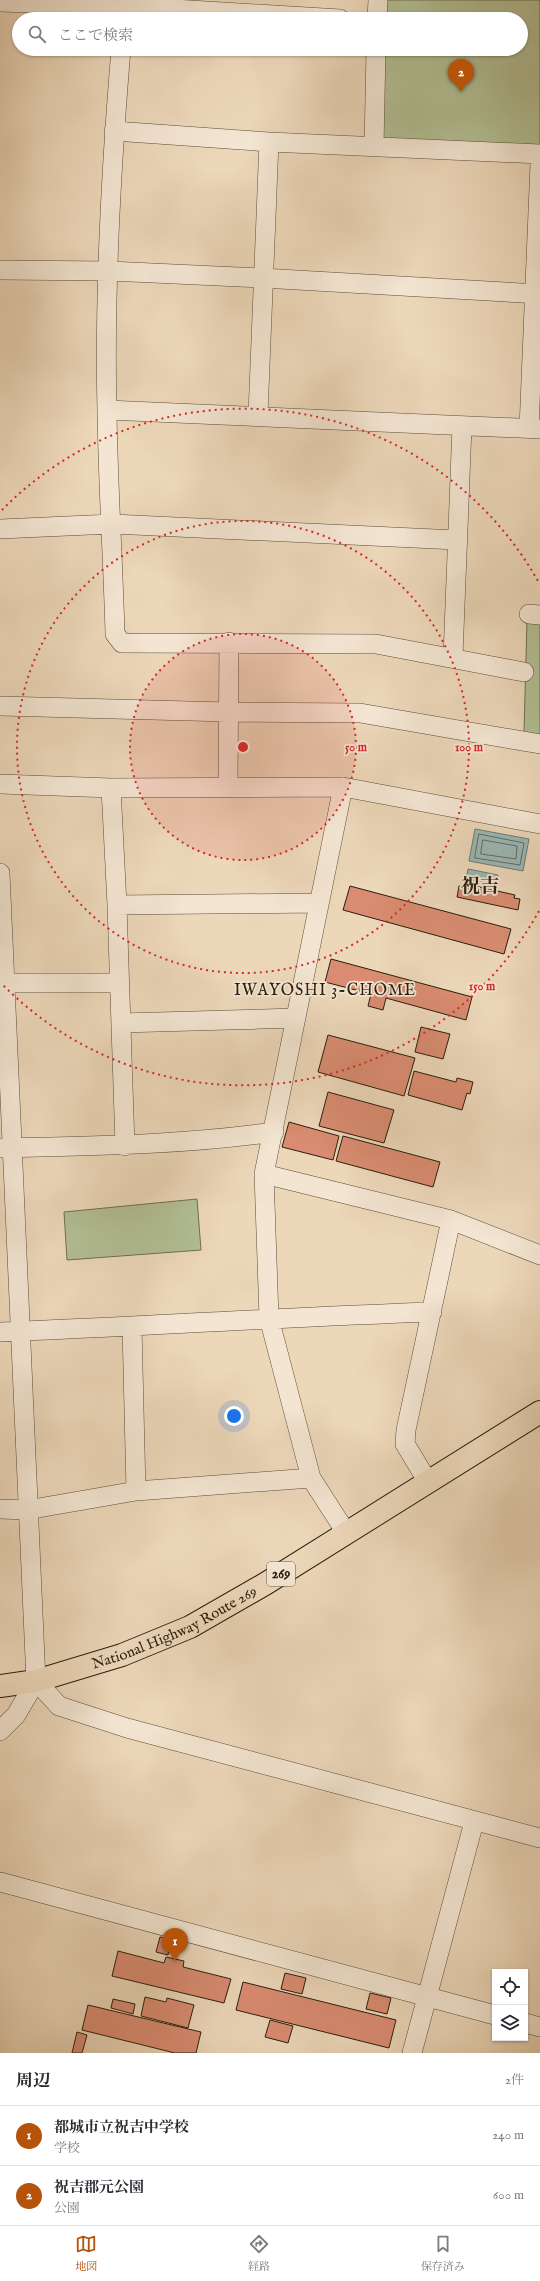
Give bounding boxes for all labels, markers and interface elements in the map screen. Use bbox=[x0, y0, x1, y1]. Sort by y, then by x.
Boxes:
search box bbox=[12, 12, 528, 56]
icon: search bbox=[26, 23, 48, 45]
text: ここで検索 bbox=[58, 26, 133, 45]
pin: 2 bbox=[448, 59, 474, 92]
centre of rings bbox=[236, 740, 250, 754]
text: 50 m bbox=[345, 740, 368, 755]
text: 100 m bbox=[455, 740, 484, 755]
district label: 祝吉 bbox=[461, 875, 499, 899]
text: 150 m bbox=[469, 979, 496, 994]
district label: IWAYOSHI 3-CHOME bbox=[234, 981, 416, 1001]
your location bbox=[224, 1406, 244, 1426]
road number: 269 bbox=[267, 1562, 295, 1586]
street label: National Highway Route 269 bbox=[89, 1581, 260, 1673]
pin: 1 bbox=[162, 1928, 188, 1961]
map controls bbox=[492, 1969, 528, 2041]
button: locate bbox=[492, 1969, 528, 2005]
button: layers bbox=[492, 2005, 528, 2041]
text: 周辺 bbox=[16, 2071, 50, 2092]
text: 2件 bbox=[505, 2072, 524, 2089]
text: 都城市立祝吉中学校 bbox=[54, 2118, 189, 2137]
text: 1 bbox=[27, 2127, 31, 2144]
text: 240 m bbox=[492, 2127, 524, 2144]
text: 学校 bbox=[54, 2140, 80, 2157]
text: 祝吉郡元公園 bbox=[54, 2178, 144, 2197]
text: 2 bbox=[26, 2187, 32, 2204]
text: 600 m bbox=[493, 2187, 524, 2204]
text: 公園 bbox=[54, 2200, 80, 2217]
tab: 地図 bbox=[75, 2233, 97, 2274]
tab: 経路 bbox=[248, 2233, 270, 2274]
tab: 保存済み bbox=[421, 2233, 465, 2274]

